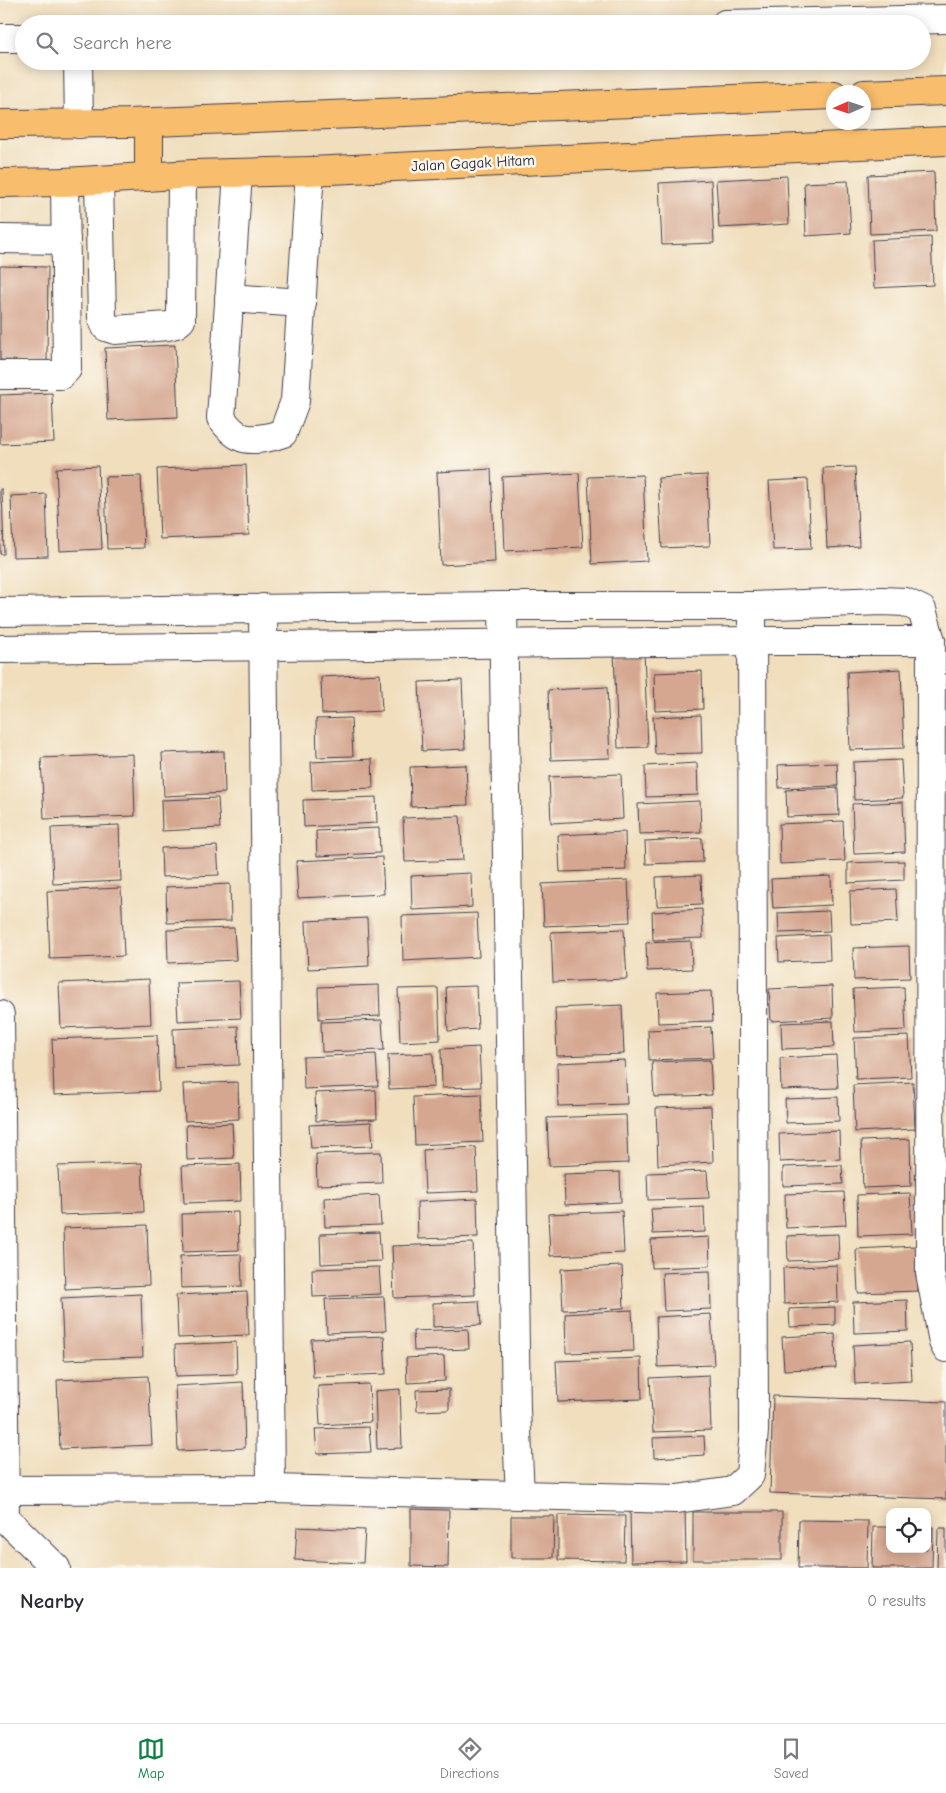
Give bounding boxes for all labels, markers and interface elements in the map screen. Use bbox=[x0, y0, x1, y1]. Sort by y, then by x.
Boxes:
search box bbox=[15, 15, 931, 70]
icon: search bbox=[33, 29, 61, 57]
text: Search here bbox=[73, 32, 172, 54]
north arrow bbox=[826, 85, 871, 130]
street label: Jalan Gagak Hitam bbox=[411, 151, 535, 175]
map controls bbox=[886, 1508, 931, 1553]
button: locate bbox=[886, 1508, 931, 1553]
text: Nearby bbox=[20, 1589, 84, 1613]
text: 0 results bbox=[867, 1592, 926, 1610]
tab: Map bbox=[137, 1735, 165, 1782]
tab: Directions bbox=[440, 1735, 499, 1782]
tab: Saved bbox=[774, 1735, 809, 1782]

